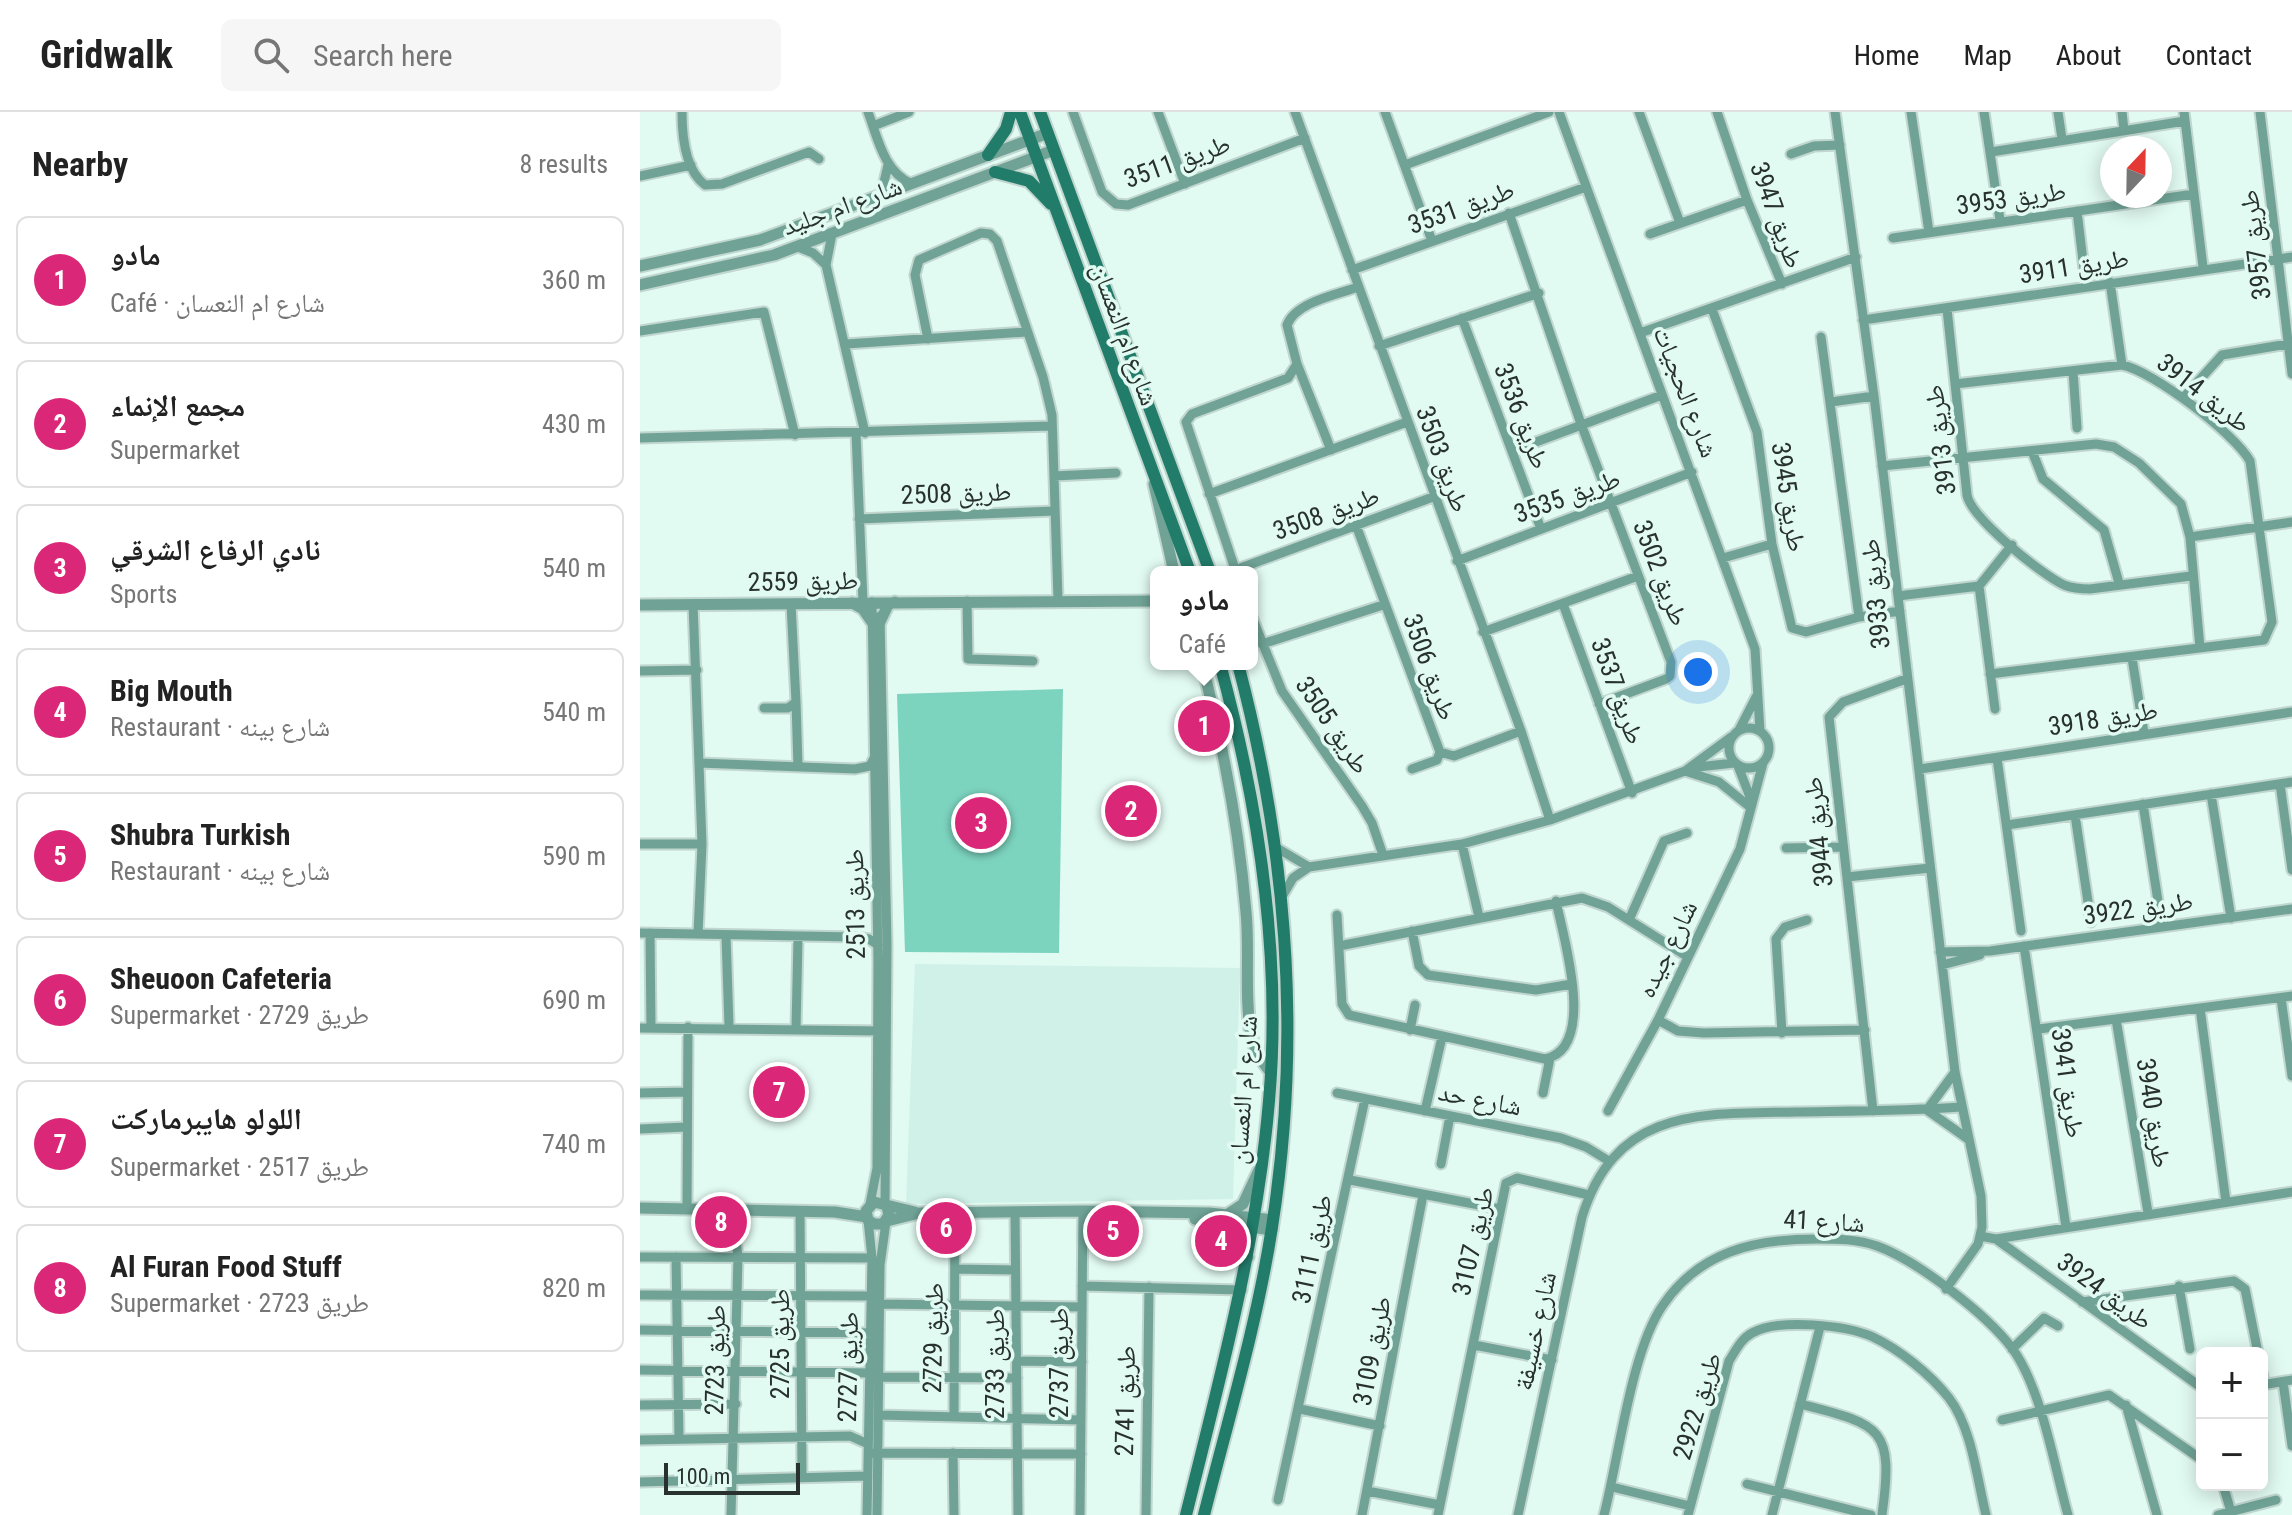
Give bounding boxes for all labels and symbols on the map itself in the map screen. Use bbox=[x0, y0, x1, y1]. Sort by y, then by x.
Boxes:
street label: طريق 3511 bbox=[1120, 128, 1234, 195]
north arrow bbox=[2100, 136, 2172, 208]
street label: طريق 3947 bbox=[1743, 158, 1810, 272]
street label: شارع ام جليد bbox=[778, 171, 907, 244]
street label: طريق 3531 bbox=[1404, 174, 1518, 241]
street label: طريق 3953 bbox=[1954, 175, 2068, 222]
street label: طريق 3957 bbox=[2233, 188, 2278, 302]
street label: طريق 3911 bbox=[2017, 243, 2131, 290]
street label: شارع ام النعسان bbox=[1083, 259, 1165, 410]
street label: شارع الحجيات bbox=[1646, 322, 1725, 462]
street label: طريق 3914 bbox=[2151, 347, 2257, 440]
street label: طريق 3536 bbox=[1487, 359, 1556, 473]
street label: طريق 3913 bbox=[1918, 383, 1963, 497]
street label: طريق 3503 bbox=[1409, 402, 1476, 516]
street label: طريق 3945 bbox=[1765, 440, 1812, 554]
street label: طريق 3535 bbox=[1510, 463, 1624, 530]
street label: طريق 2508 bbox=[900, 476, 1012, 511]
street label: طريق 3508 bbox=[1269, 480, 1383, 547]
street label: طريق 3502 bbox=[1626, 516, 1695, 630]
street label: طريق 3933 bbox=[1854, 537, 1897, 651]
street label: طريق 2559 bbox=[747, 565, 859, 598]
street label: طريق 3506 bbox=[1396, 610, 1463, 724]
street label: طريق 3537 bbox=[1584, 634, 1651, 748]
your location bbox=[1678, 652, 1718, 692]
street label: طريق 3505 bbox=[1289, 671, 1376, 780]
street label: طريق 3918 bbox=[2046, 695, 2160, 742]
pin: 1 bbox=[1178, 696, 1230, 756]
street label: طريق 3944 bbox=[1797, 775, 1840, 889]
pin: 2 bbox=[1105, 781, 1157, 841]
pin: 3 bbox=[955, 793, 1007, 853]
street label: طريق 2513 bbox=[839, 848, 872, 960]
street label: طريق 3922 bbox=[2081, 885, 2195, 932]
street label: شارع جيده bbox=[1631, 896, 1704, 1003]
street label: شارع ام النعسان bbox=[1223, 1014, 1266, 1166]
street label: طريق 3941 bbox=[2044, 1026, 2091, 1140]
street label: طريق 3940 bbox=[2130, 1056, 2177, 1170]
pin: 7 bbox=[753, 1062, 805, 1122]
street label: شارع حد bbox=[1436, 1076, 1524, 1123]
street label: طريق 3107 bbox=[1446, 1184, 1501, 1298]
pin: 8 bbox=[695, 1192, 747, 1252]
street label: طريق 3111 bbox=[1286, 1192, 1339, 1306]
pin: 6 bbox=[920, 1198, 972, 1258]
pin: 5 bbox=[1087, 1201, 1139, 1261]
street label: شارع 41 bbox=[1783, 1204, 1865, 1239]
pin: 4 bbox=[1195, 1211, 1247, 1271]
street label: طريق 3924 bbox=[2051, 1246, 2159, 1336]
street label: شارع خسيفة bbox=[1508, 1269, 1563, 1393]
street label: طريق 2729 bbox=[917, 1282, 950, 1394]
street label: طريق 2725 bbox=[765, 1289, 796, 1399]
street label: طريق 3109 bbox=[1347, 1294, 1398, 1408]
street label: طريق 2723 bbox=[699, 1304, 732, 1416]
street label: طريق 2737 bbox=[1044, 1308, 1075, 1418]
street label: طريق 2733 bbox=[980, 1309, 1011, 1419]
street label: طريق 2727 bbox=[832, 1311, 865, 1423]
street label: طريق 2741 bbox=[1109, 1345, 1142, 1457]
street label: طريق 2922 bbox=[1666, 1349, 1728, 1464]
scale bar bbox=[664, 1459, 800, 1495]

